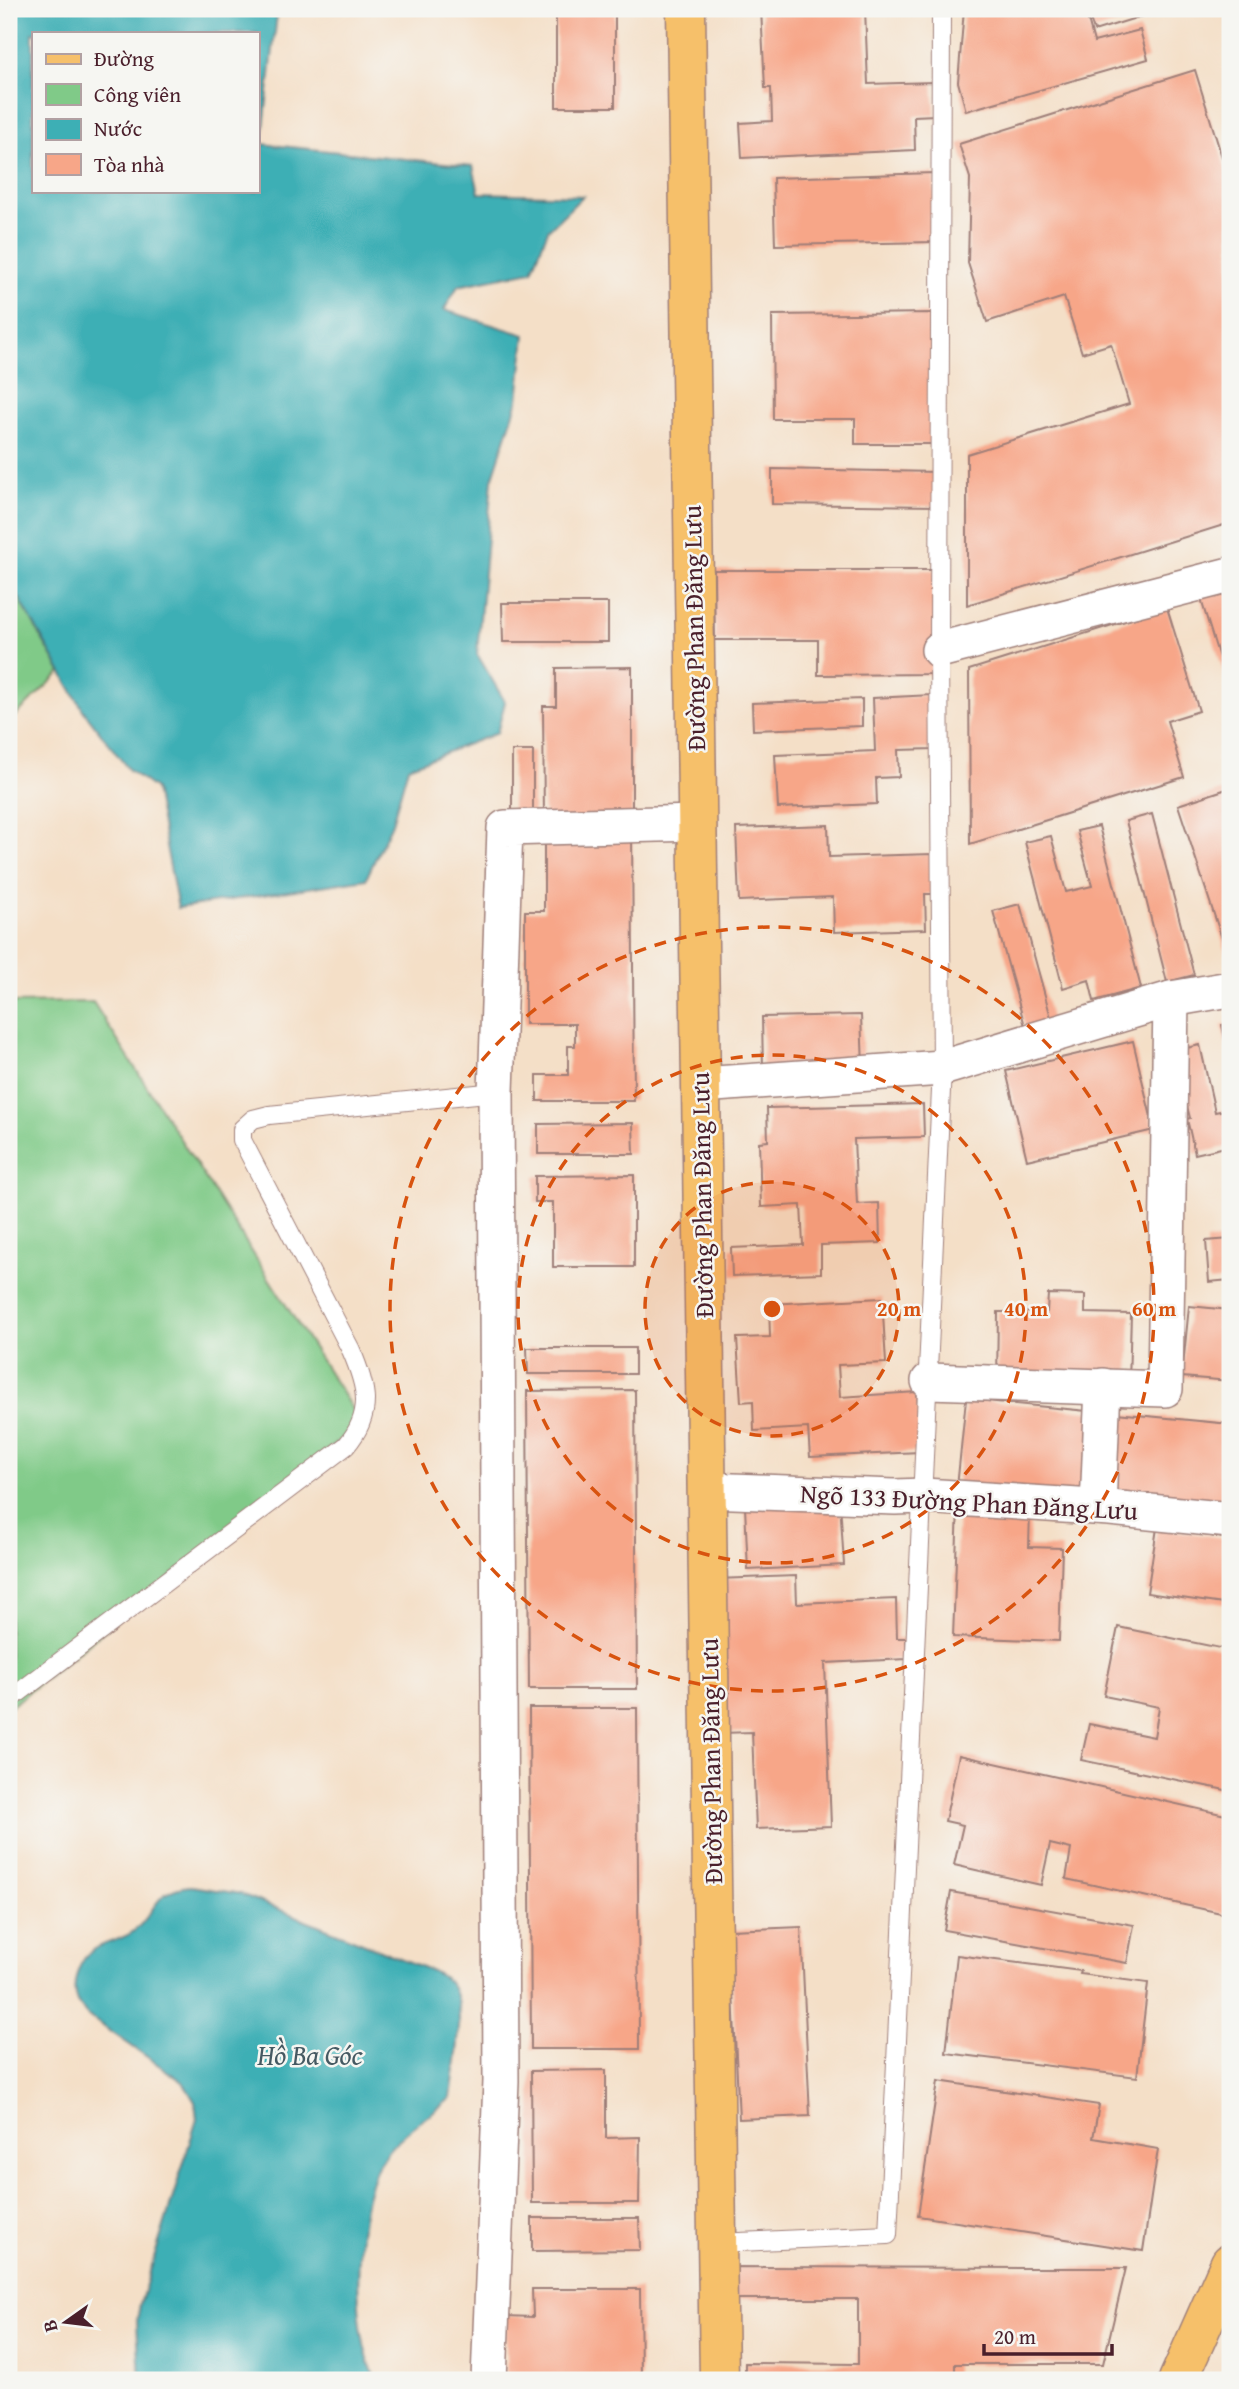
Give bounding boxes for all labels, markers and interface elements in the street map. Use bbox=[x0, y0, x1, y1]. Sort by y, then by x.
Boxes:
legend bbox=[32, 32, 259, 192]
text: Đường bbox=[94, 43, 155, 74]
text: Công viên bbox=[94, 79, 181, 110]
text: Nước bbox=[94, 113, 142, 144]
text: Tòa nhà bbox=[94, 149, 165, 180]
street label: Đường Phan Đăng Lưu bbox=[672, 505, 715, 751]
street label: Đường Phan Đăng Lưu bbox=[680, 1072, 723, 1318]
text: 20 m bbox=[877, 1293, 921, 1324]
text: 40 m bbox=[1004, 1293, 1048, 1324]
text: 60 m bbox=[1132, 1293, 1176, 1324]
centre of rings bbox=[760, 1297, 784, 1321]
street label: Ngõ 133 Đường Phan Đăng Lưu bbox=[799, 1473, 1139, 1530]
street label: Đường Phan Đăng Lưu bbox=[689, 1638, 732, 1884]
water label: Hồ Ba Góc bbox=[256, 2034, 364, 2075]
north arrow bbox=[32, 2288, 102, 2358]
scale bar bbox=[984, 2312, 1111, 2356]
text: B bbox=[34, 2317, 65, 2335]
text: 20 m bbox=[994, 2321, 1036, 2352]

